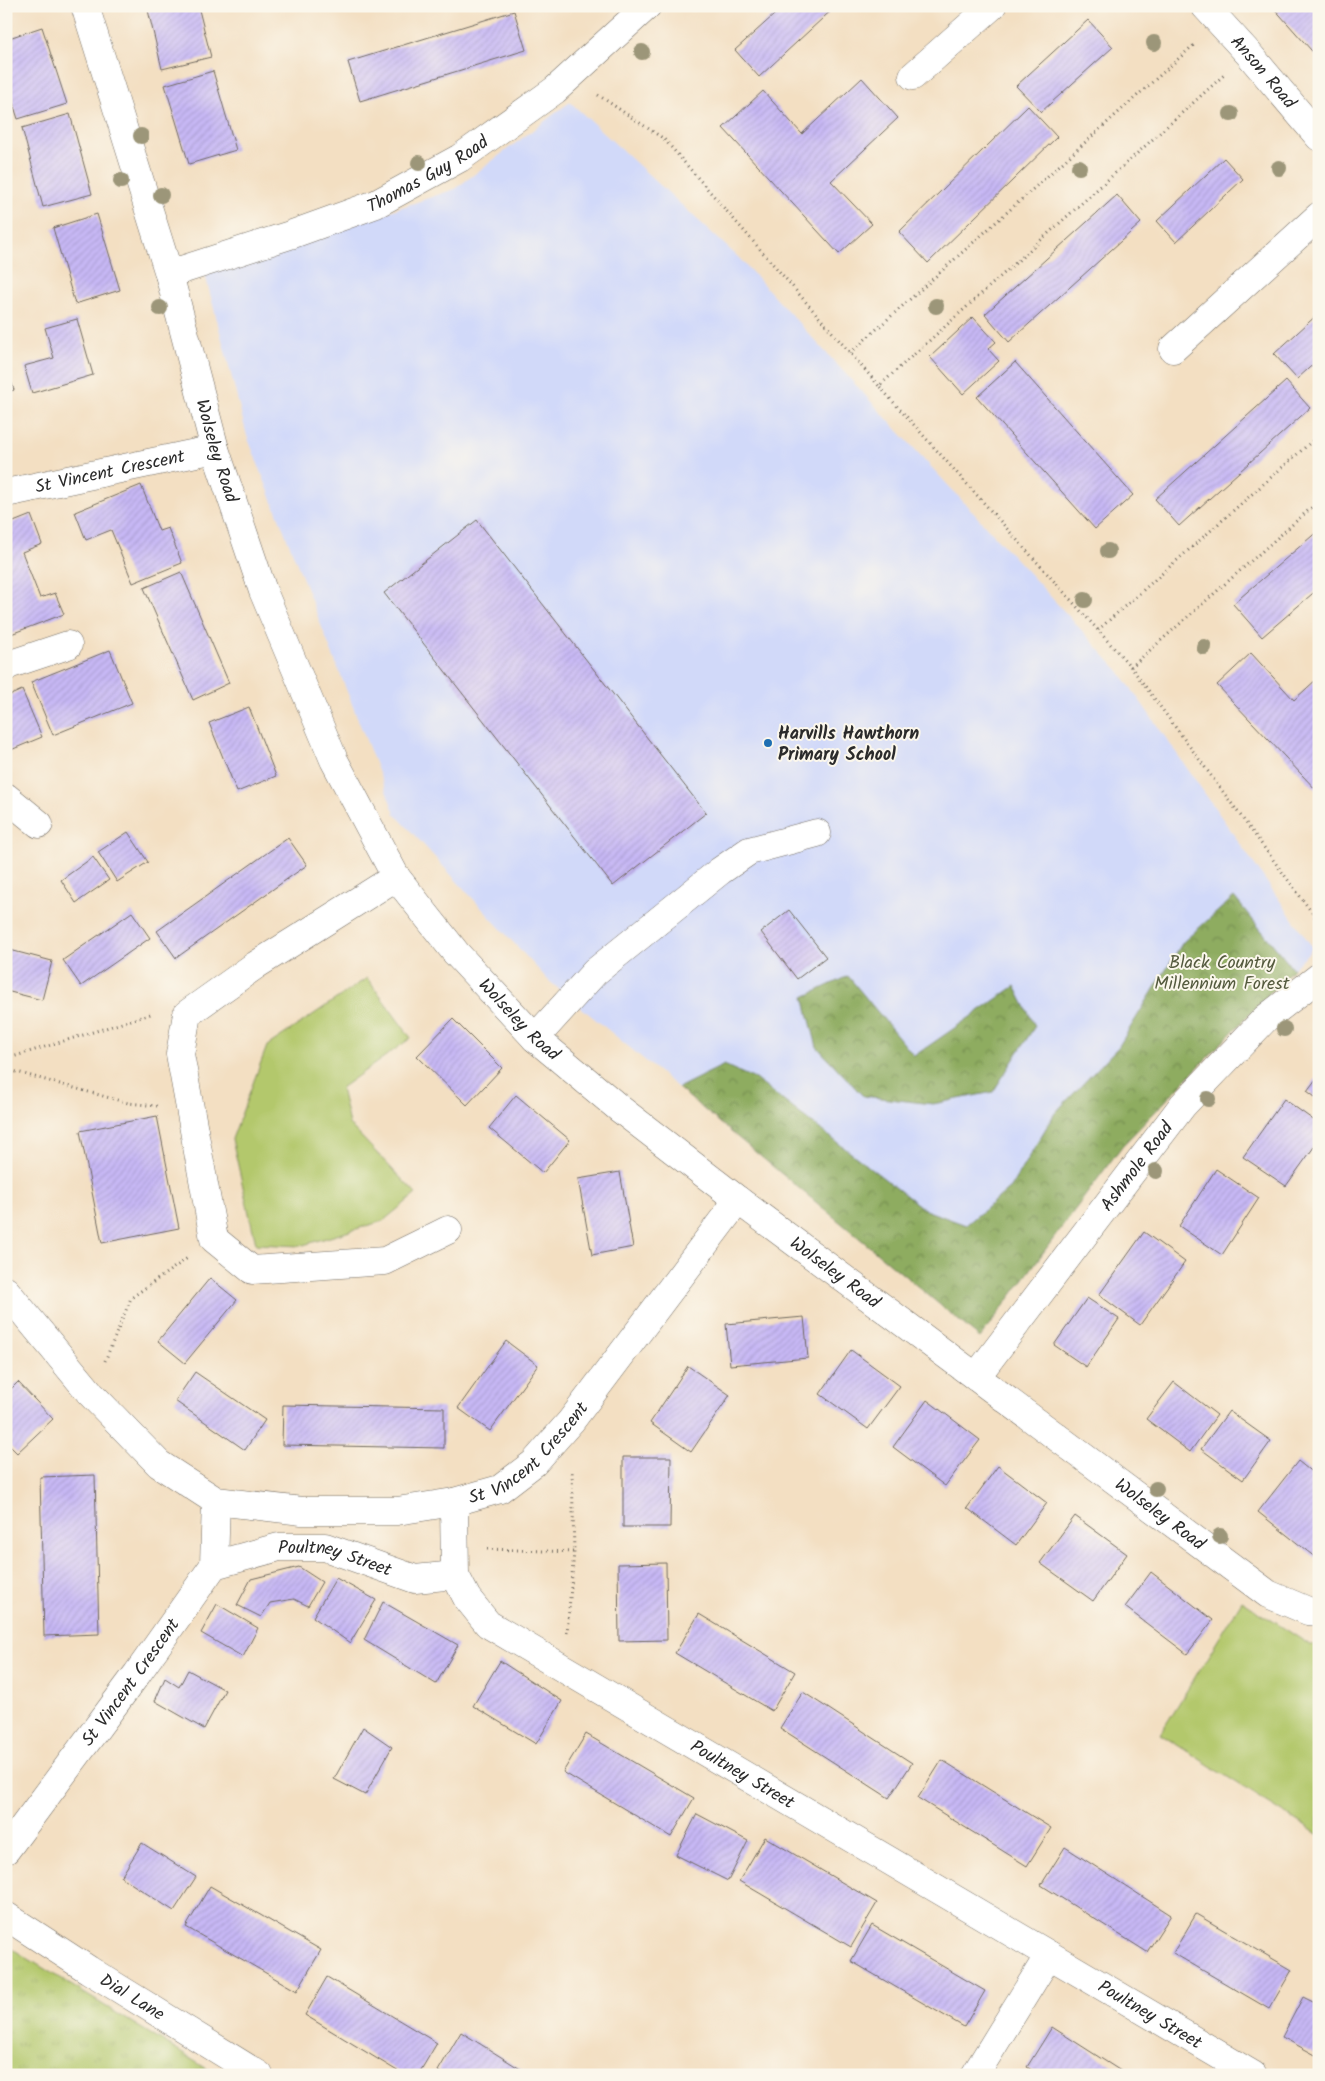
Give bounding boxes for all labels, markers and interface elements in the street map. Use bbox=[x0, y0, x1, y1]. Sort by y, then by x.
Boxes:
street label: Anson Road bbox=[1222, 29, 1303, 117]
street label: Thomas Guy Road bbox=[363, 128, 496, 222]
street label: Wolseley Road bbox=[187, 396, 245, 508]
street label: St Vincent Crescent bbox=[32, 443, 189, 503]
place label: Harvills Hawthorn Primary School bbox=[778, 720, 919, 770]
marker: Harvills Hawthorn Primary School bbox=[762, 737, 774, 749]
park label: Black Country Millennium Forest bbox=[1154, 949, 1291, 999]
street label: Wolseley Road bbox=[471, 972, 567, 1070]
street label: Ashmole Road bbox=[1094, 1115, 1182, 1218]
street label: Wolseley Road bbox=[783, 1230, 887, 1318]
street label: St Vincent Crescent bbox=[465, 1395, 597, 1513]
street label: Wolseley Road bbox=[1108, 1472, 1212, 1559]
street label: Poultney Street bbox=[278, 1534, 396, 1586]
street label: St Vincent Crescent bbox=[75, 1612, 189, 1753]
street label: Poultney Street bbox=[684, 1733, 801, 1818]
street label: Dial Lane bbox=[93, 1967, 170, 2029]
street label: Poultney Street bbox=[1092, 1973, 1208, 2058]

